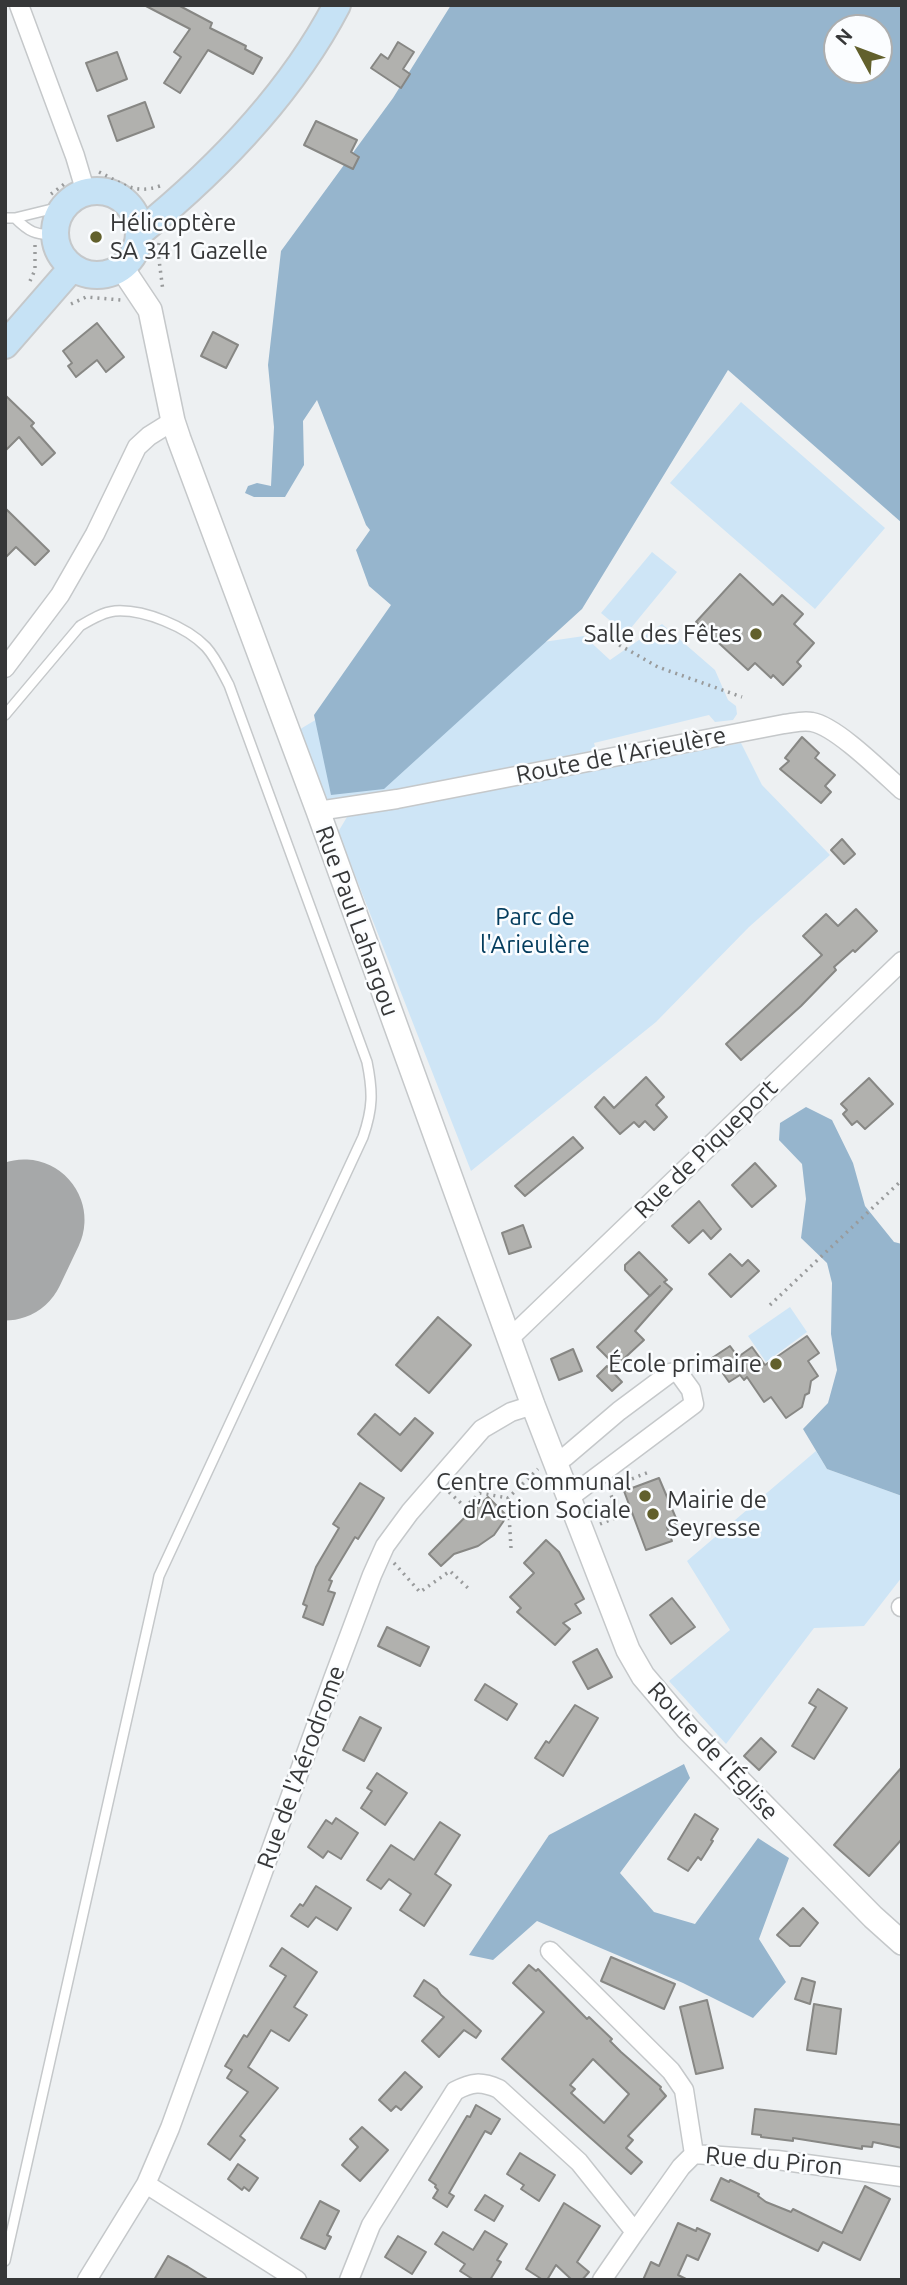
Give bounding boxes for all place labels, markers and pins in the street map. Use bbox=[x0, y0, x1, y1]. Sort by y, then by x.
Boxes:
place label: Hélicoptère SA 341 Gazelle bbox=[110, 209, 268, 265]
marker: Hélicoptère SA 341 Gazelle bbox=[88, 229, 104, 245]
place label: Salle des Fêtes bbox=[584, 620, 742, 648]
marker: Salle des Fêtes bbox=[748, 626, 764, 642]
place label: École primaire bbox=[608, 1350, 762, 1378]
marker: École primaire bbox=[768, 1356, 784, 1372]
place label: Centre Communal d’Action Sociale bbox=[436, 1468, 631, 1524]
place label: Mairie de Seyresse bbox=[667, 1486, 767, 1542]
marker: Centre Communal d’Action Sociale bbox=[637, 1488, 653, 1504]
marker: Mairie de Seyresse bbox=[645, 1506, 661, 1522]

